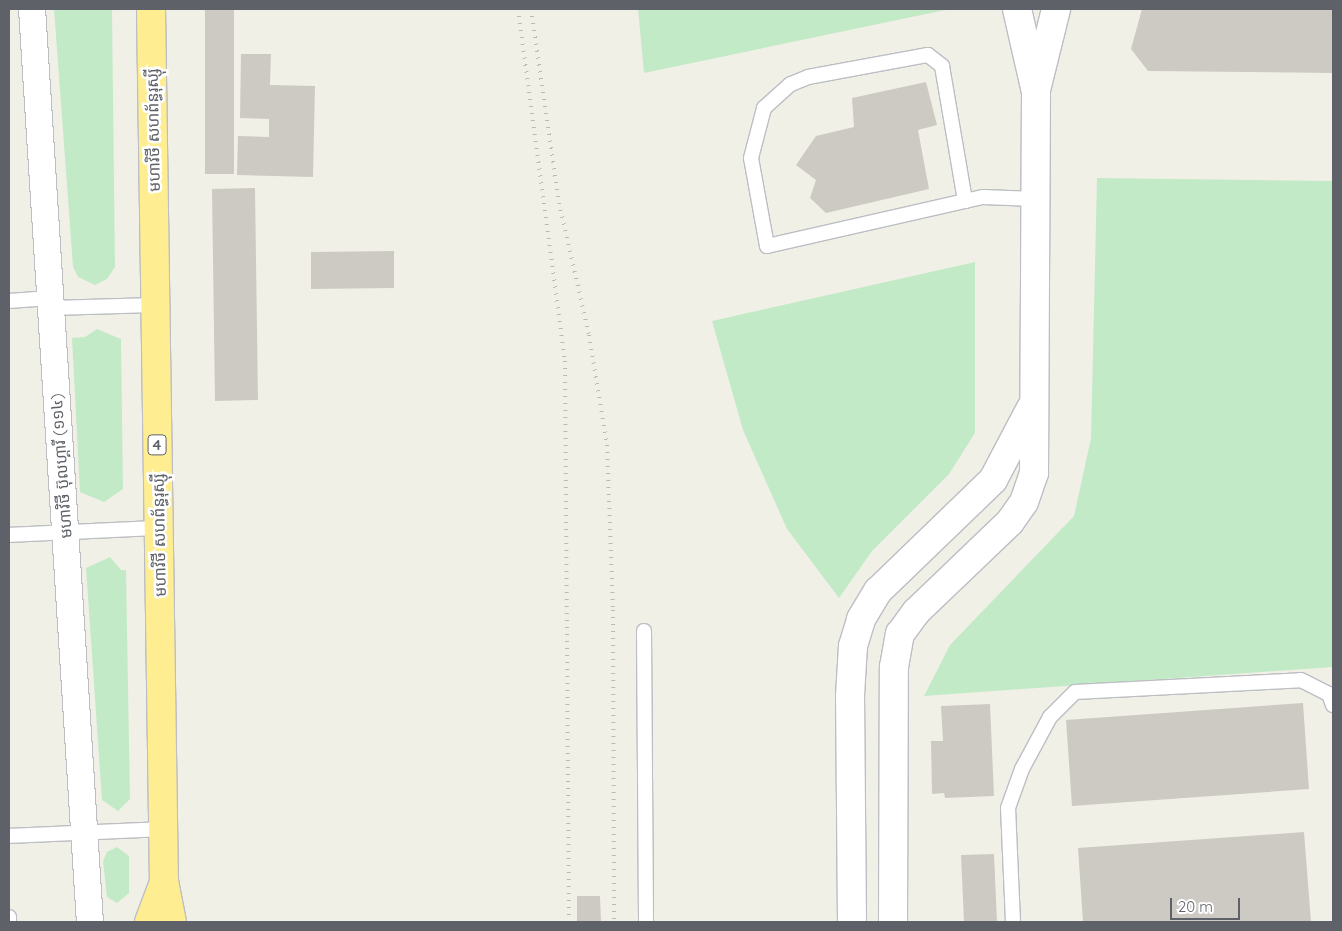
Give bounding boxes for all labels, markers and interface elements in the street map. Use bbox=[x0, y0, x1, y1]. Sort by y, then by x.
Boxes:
street label: មហាវិថី សហព័ន្ធរុស្ស៊ី bbox=[142, 68, 164, 192]
street label: មហាវិថី ប៊ុលហ្គារី (១១៤) bbox=[46, 393, 76, 539]
road number: 4 bbox=[147, 432, 167, 458]
street label: មហាវិថី សហព័ន្ធរុស្ស៊ី bbox=[148, 473, 170, 597]
scale bar bbox=[1172, 888, 1242, 920]
text: 20 m bbox=[1178, 897, 1213, 916]

